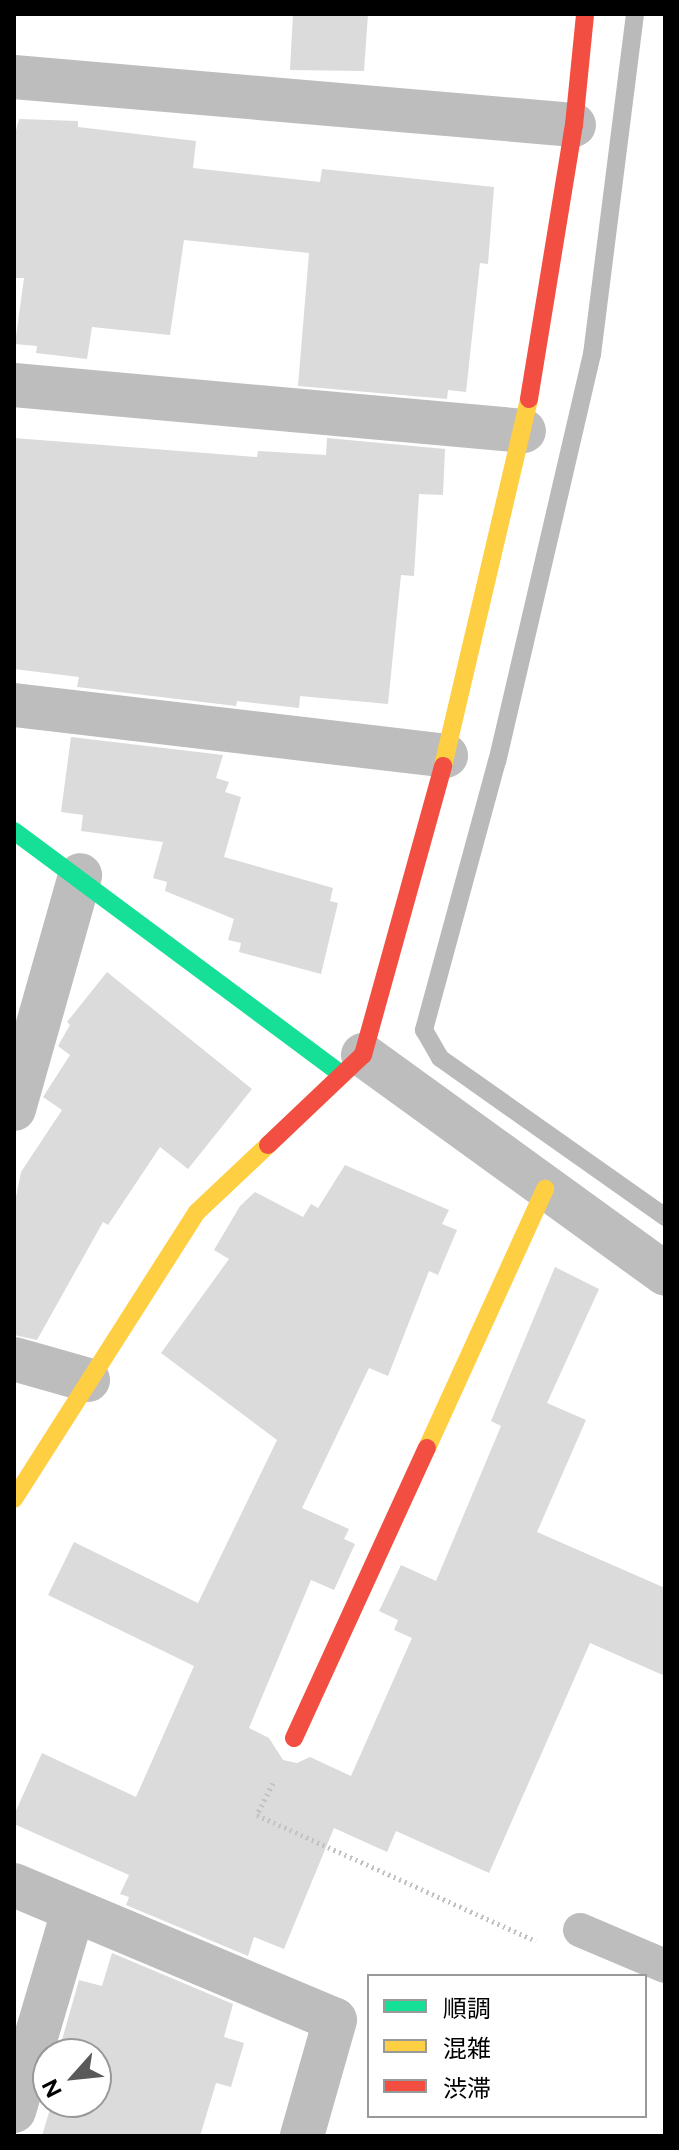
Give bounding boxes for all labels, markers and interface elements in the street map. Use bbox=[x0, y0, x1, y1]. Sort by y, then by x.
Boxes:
legend bbox=[367, 1974, 647, 2118]
text: 順調 bbox=[443, 1994, 491, 2023]
text: 混雑 bbox=[443, 2034, 491, 2063]
north arrow bbox=[32, 2038, 112, 2118]
text: 渋滞 bbox=[443, 2074, 491, 2103]
text: N bbox=[36, 2075, 68, 2102]

